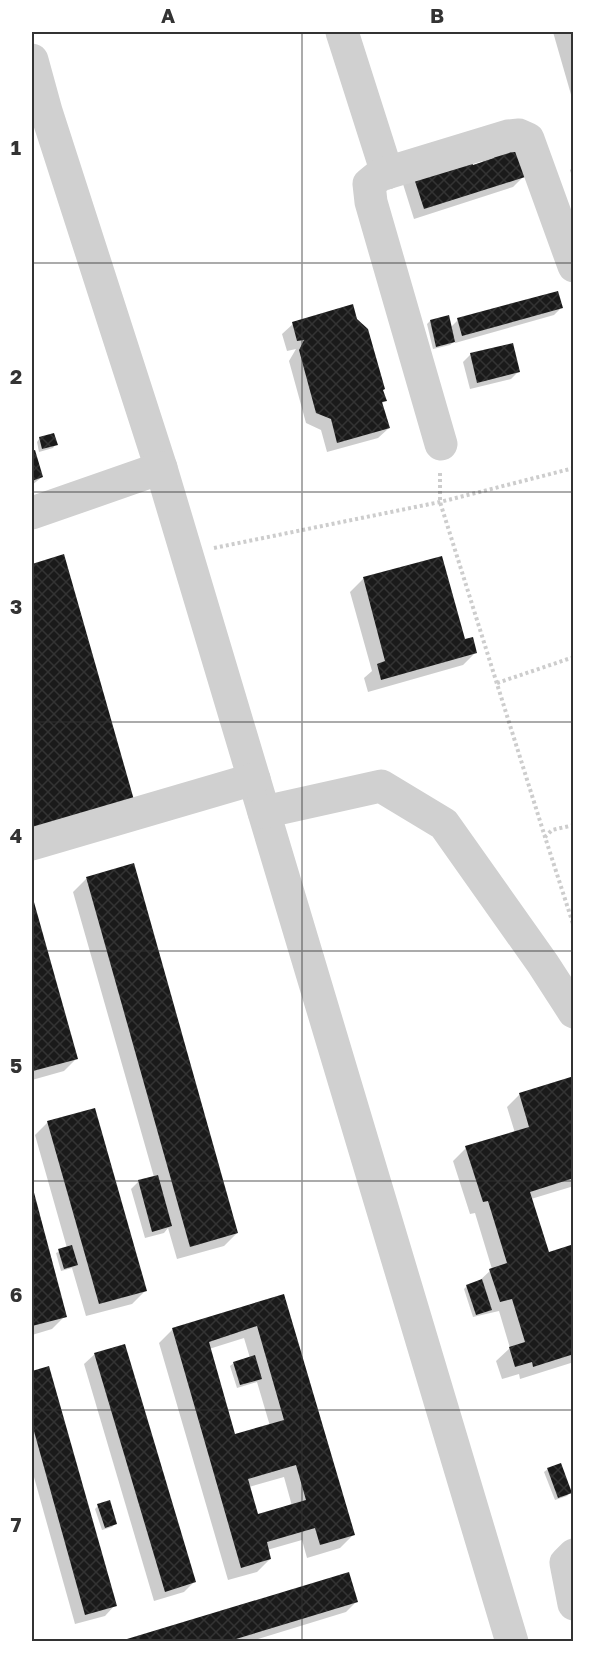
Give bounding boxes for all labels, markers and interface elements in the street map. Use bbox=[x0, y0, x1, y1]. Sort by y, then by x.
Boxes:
text: A bbox=[161, 3, 175, 27]
text: B bbox=[430, 3, 444, 27]
text: 1 bbox=[11, 135, 21, 159]
text: 2 bbox=[10, 364, 22, 388]
text: 3 bbox=[10, 594, 22, 618]
text: 4 bbox=[10, 823, 22, 847]
text: 5 bbox=[10, 1053, 22, 1077]
text: 6 bbox=[10, 1282, 22, 1306]
text: 7 bbox=[11, 1512, 22, 1536]

